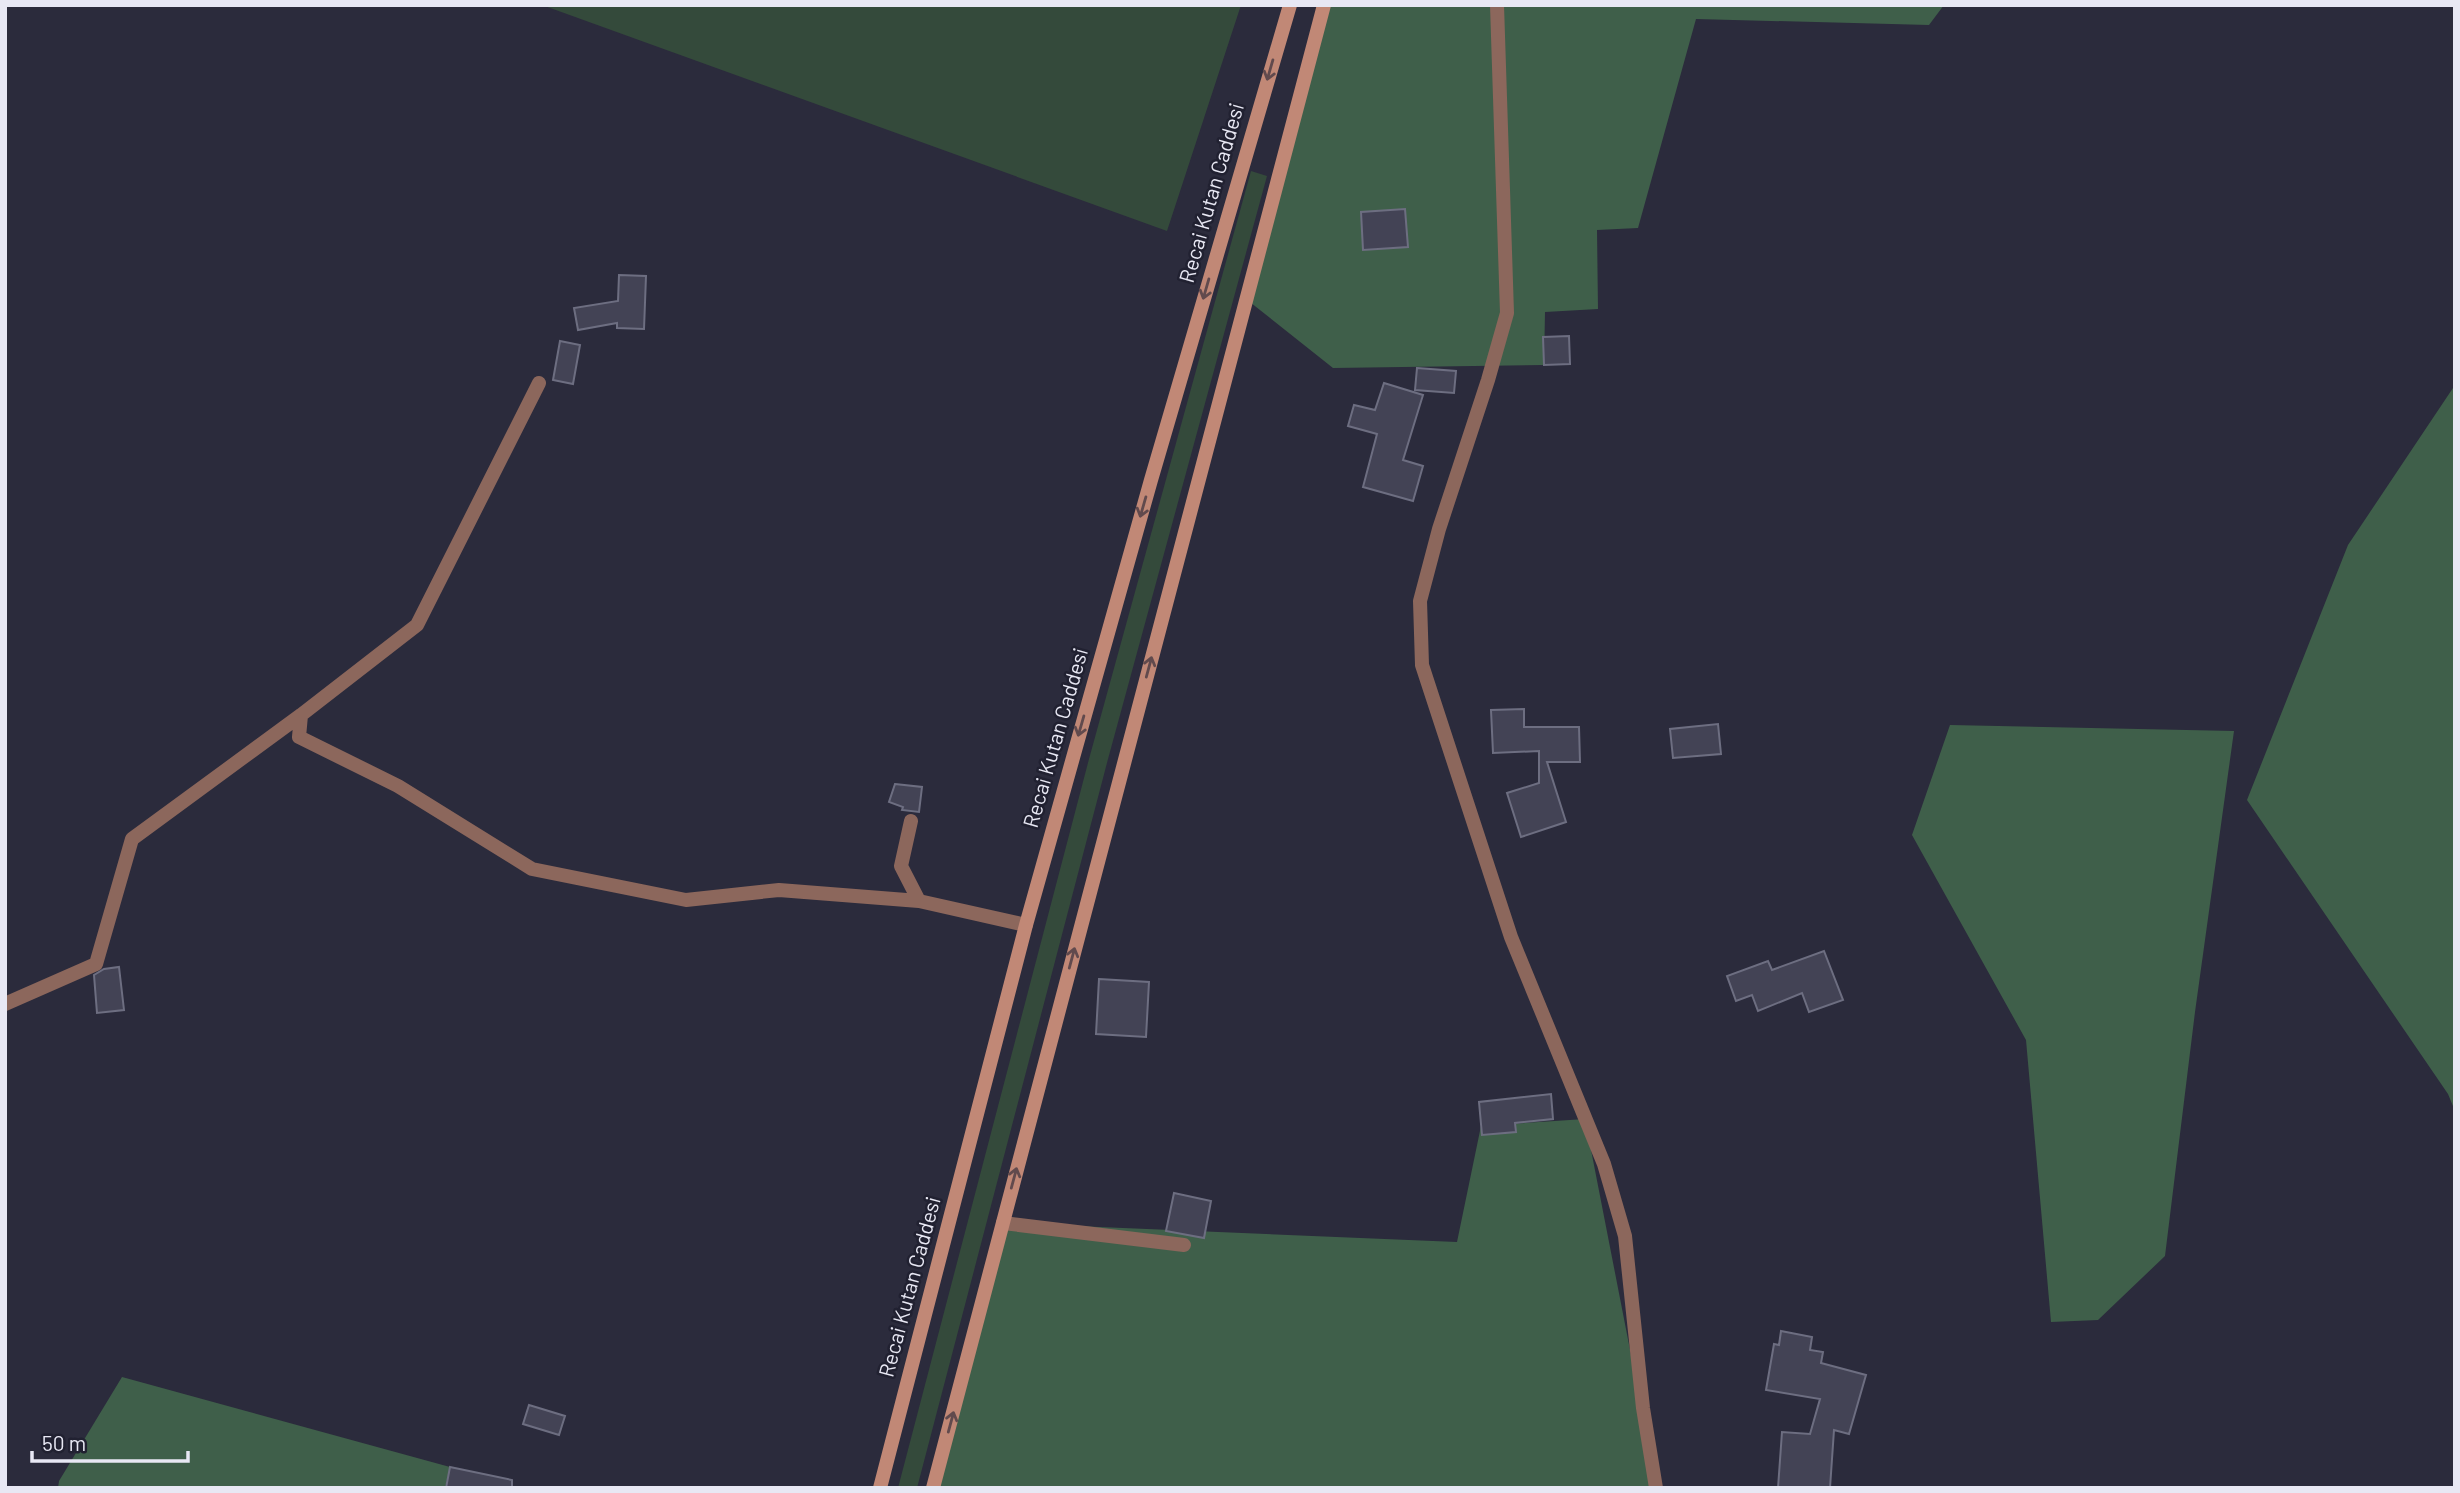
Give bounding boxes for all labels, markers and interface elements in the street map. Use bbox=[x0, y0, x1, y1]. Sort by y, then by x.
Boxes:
one-way arrow bbox=[1263, 59, 1276, 81]
street label: Recai Kutan Caddesi bbox=[1173, 100, 1248, 285]
one-way arrow bbox=[1199, 278, 1212, 300]
one-way arrow bbox=[1136, 496, 1149, 518]
street label: Recai Kutan Caddesi bbox=[1017, 645, 1092, 830]
one-way arrow bbox=[1143, 656, 1156, 679]
one-way arrow bbox=[1074, 715, 1087, 737]
one-way arrow bbox=[1066, 947, 1079, 970]
one-way arrow bbox=[1009, 1167, 1022, 1189]
street label: Recai Kutan Caddesi bbox=[872, 1194, 945, 1380]
one-way arrow bbox=[945, 1411, 958, 1433]
scale bar bbox=[32, 1420, 187, 1464]
text: 50 m bbox=[42, 1430, 86, 1455]

